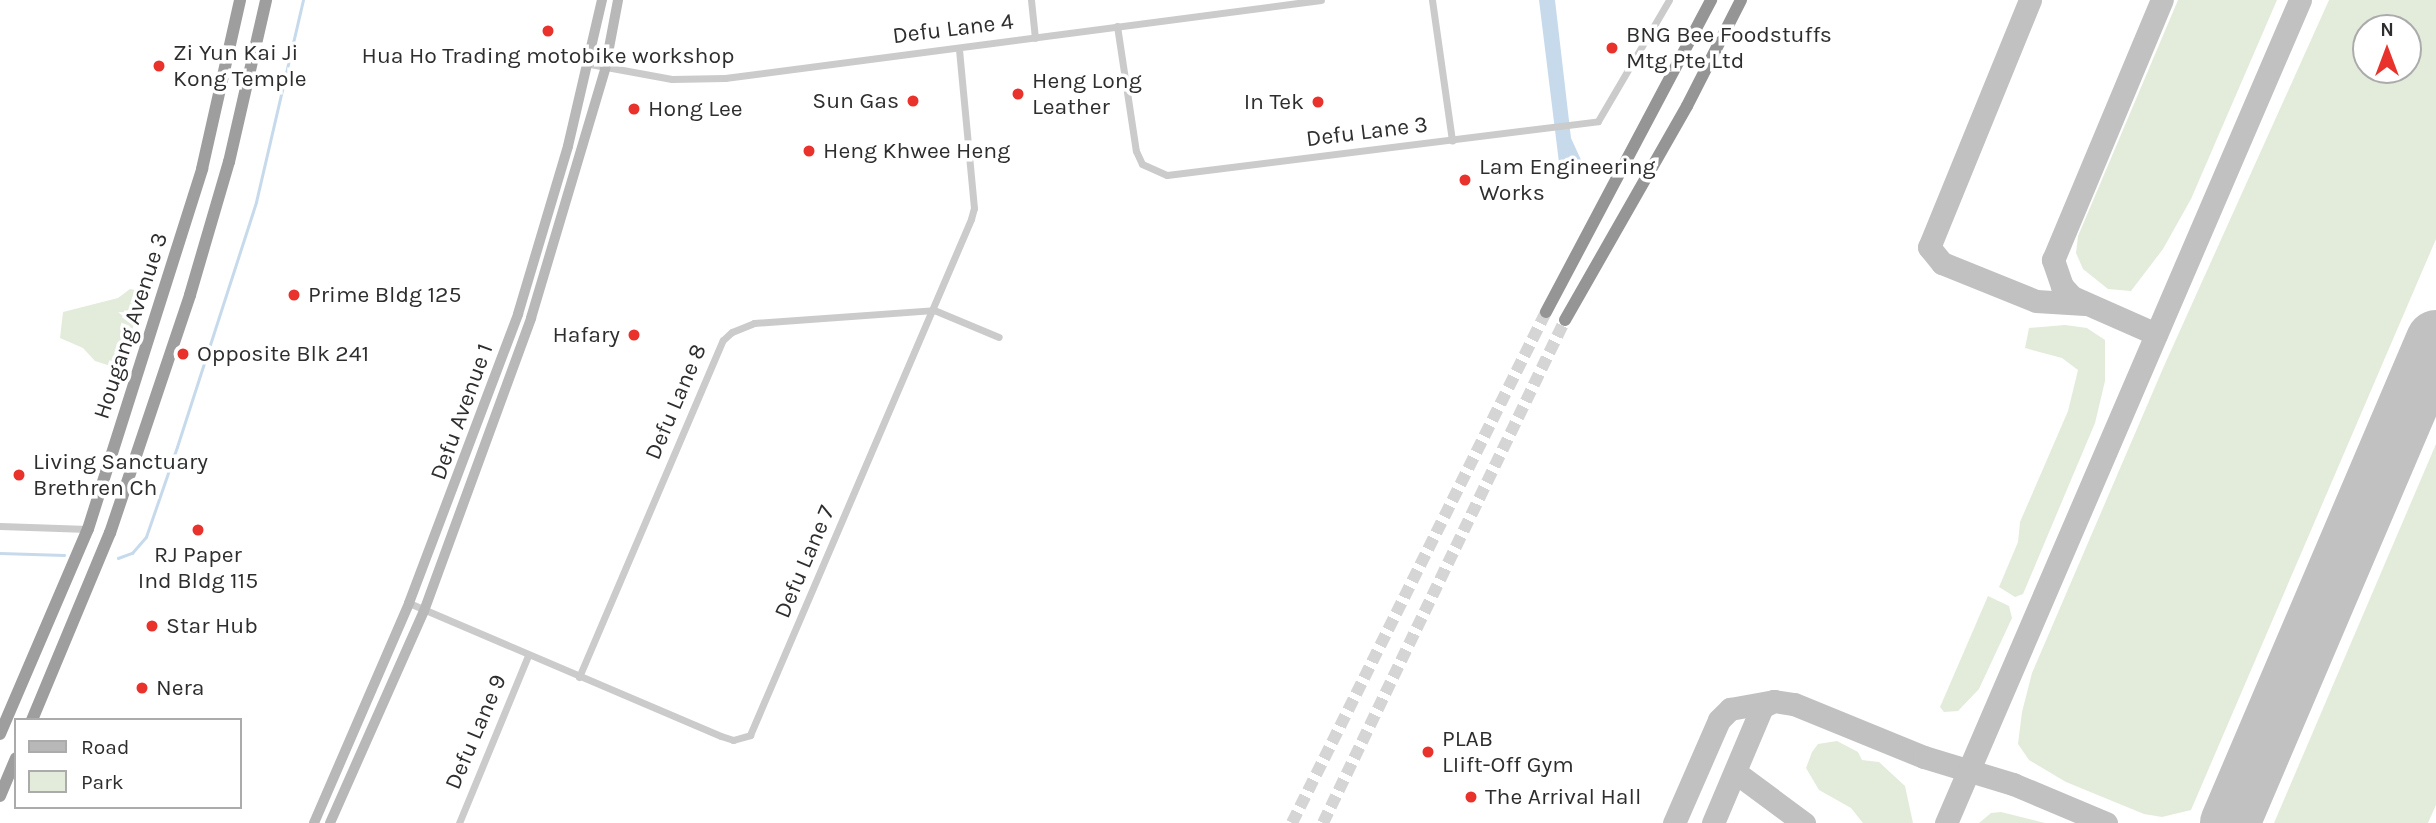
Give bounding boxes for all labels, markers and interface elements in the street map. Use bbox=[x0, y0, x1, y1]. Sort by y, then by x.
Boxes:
street label: Defu Lane 4 bbox=[891, 8, 1015, 50]
north arrow bbox=[2352, 14, 2422, 84]
text: N bbox=[2380, 19, 2394, 41]
place label: BNG Bee Foodstuffs Mtg Pte Ltd bbox=[1626, 21, 1832, 75]
marker: Hua Ho Trading motobike workshop bbox=[540, 23, 556, 39]
place label: Zi Yun Kai Ji Kong Temple bbox=[173, 39, 307, 93]
marker: BNG Bee Foodstuffs Mtg Pte Ltd bbox=[1604, 40, 1620, 56]
place label: Hua Ho Trading motobike workshop bbox=[362, 42, 734, 70]
marker: Zi Yun Kai Ji Kong Temple bbox=[151, 58, 167, 74]
place label: Heng Long Leather bbox=[1032, 67, 1142, 121]
marker: Heng Long Leather bbox=[1010, 86, 1026, 102]
place label: Sun Gas bbox=[812, 87, 899, 115]
place label: In Tek bbox=[1244, 88, 1304, 116]
marker: Sun Gas bbox=[905, 93, 921, 109]
marker: In Tek bbox=[1310, 94, 1326, 110]
place label: Hong Lee bbox=[648, 95, 743, 123]
marker: Hong Lee bbox=[626, 101, 642, 117]
street label: Defu Lane 3 bbox=[1305, 111, 1429, 153]
place label: Heng Khwee Heng bbox=[823, 137, 1010, 165]
marker: Heng Khwee Heng bbox=[801, 143, 817, 159]
place label: Lam Engineering Works bbox=[1479, 153, 1656, 207]
marker: Lam Engineering Works bbox=[1457, 172, 1473, 188]
street label: Hougang Avenue 3 bbox=[88, 229, 174, 423]
place label: Prime Bldg 125 bbox=[308, 281, 461, 309]
marker: Prime Bldg 125 bbox=[286, 287, 302, 303]
place label: Hafary bbox=[552, 321, 620, 349]
marker: Hafary bbox=[626, 327, 642, 343]
place label: Opposite Blk 241 bbox=[197, 340, 369, 368]
street label: Defu Avenue 1 bbox=[425, 340, 499, 484]
street label: Defu Lane 8 bbox=[639, 340, 713, 464]
marker: Opposite Blk 241 bbox=[175, 346, 191, 362]
place label: Living Sanctuary Brethren Ch bbox=[33, 448, 208, 502]
marker: Living Sanctuary Brethren Ch bbox=[11, 467, 27, 483]
street label: Defu Lane 7 bbox=[769, 502, 841, 622]
marker: RJ Paper Ind Bldg 115 bbox=[190, 522, 206, 538]
place label: RJ Paper Ind Bldg 115 bbox=[138, 541, 258, 595]
place label: Star Hub bbox=[166, 612, 258, 640]
marker: Star Hub bbox=[144, 618, 160, 634]
street label: Defu Lane 9 bbox=[439, 670, 513, 794]
place label: Nera bbox=[156, 674, 205, 702]
marker: Nera bbox=[134, 680, 150, 696]
legend bbox=[14, 718, 242, 809]
place label: PLAB LIift-Off Gym bbox=[1442, 725, 1574, 779]
text: Road bbox=[81, 735, 129, 759]
marker: PLAB LIift-Off Gym bbox=[1420, 744, 1436, 760]
text: Park bbox=[81, 770, 124, 794]
place label: The Arrival Hall bbox=[1485, 783, 1641, 811]
marker: The Arrival Hall bbox=[1463, 789, 1479, 805]

